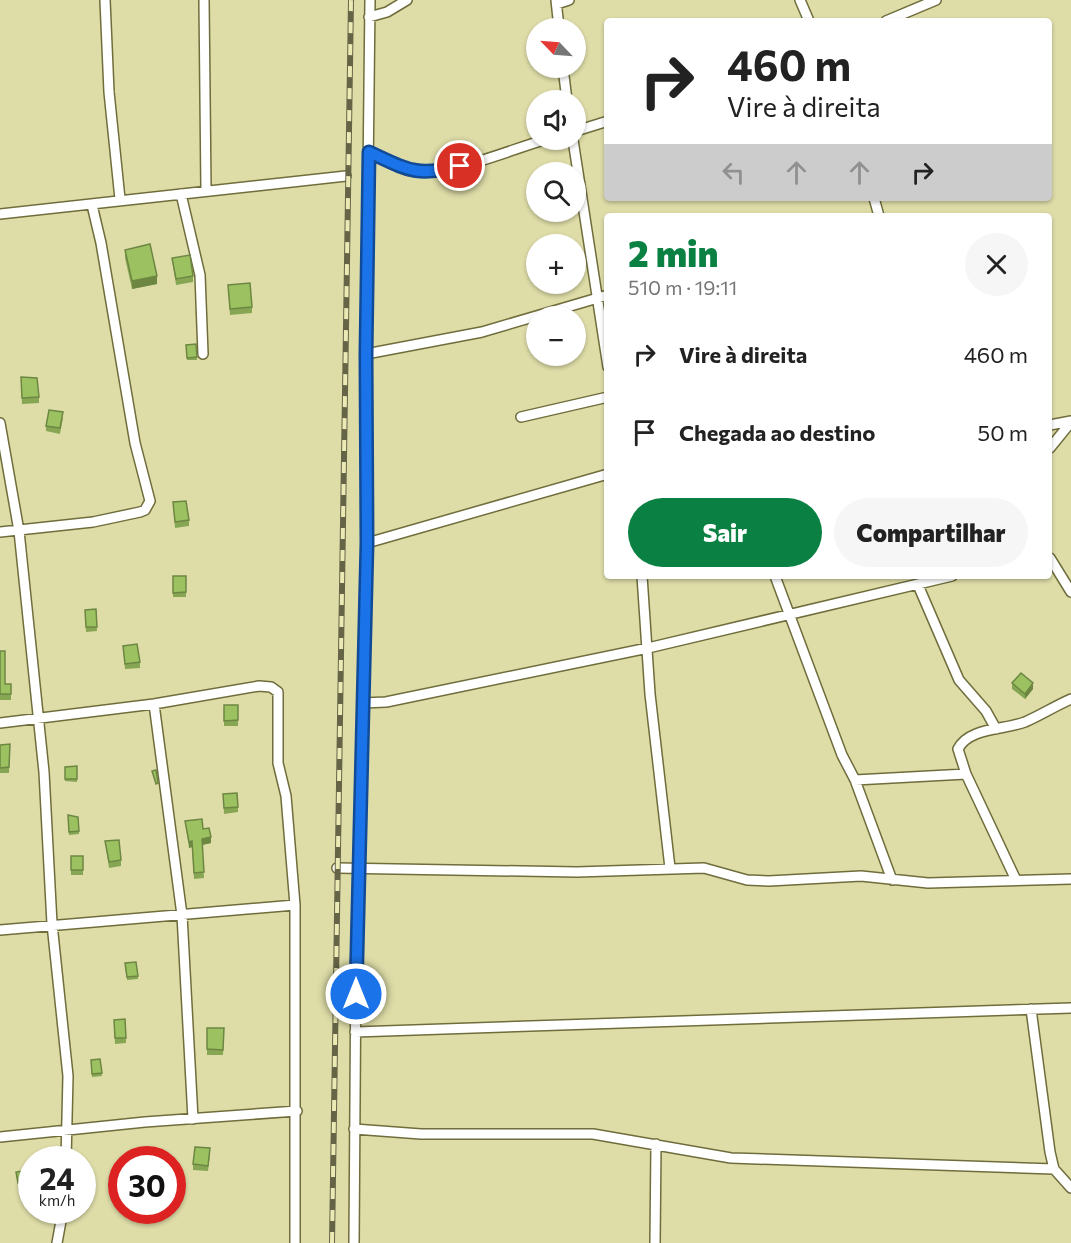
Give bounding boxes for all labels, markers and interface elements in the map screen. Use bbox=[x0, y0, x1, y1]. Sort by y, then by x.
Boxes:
north arrow bbox=[526, 18, 586, 78]
map controls bbox=[526, 18, 586, 366]
text: 460 m bbox=[727, 38, 851, 90]
icon: right bbox=[628, 42, 706, 120]
button: sound bbox=[526, 90, 586, 150]
text: Vire à direita bbox=[727, 90, 881, 123]
pin bbox=[434, 140, 485, 191]
icon: arrive bbox=[443, 149, 476, 182]
icon: left bbox=[717, 156, 750, 189]
icon: ahead bbox=[780, 156, 813, 189]
icon: ahead bbox=[843, 156, 876, 189]
icon: right bbox=[906, 156, 939, 189]
button: search bbox=[526, 162, 586, 222]
text: 2 min bbox=[628, 230, 718, 274]
button: close bbox=[965, 233, 1028, 296]
button: + bbox=[526, 234, 586, 294]
text: 510 m · 19:11 bbox=[628, 275, 737, 299]
button: − bbox=[526, 306, 586, 366]
icon: right bbox=[628, 338, 661, 371]
text: Vire à direita bbox=[679, 341, 807, 368]
text: 460 m bbox=[964, 341, 1028, 368]
icon: arrive bbox=[628, 416, 661, 449]
text: Chegada ao destino bbox=[679, 419, 875, 446]
text: 50 m bbox=[978, 419, 1028, 446]
button: Sair bbox=[628, 498, 822, 567]
button: Compartilhar bbox=[834, 498, 1028, 567]
position arrow bbox=[324, 962, 388, 1026]
speed limit sign: 30 bbox=[108, 1146, 186, 1224]
text: 24 bbox=[39, 1159, 75, 1196]
text: km/h bbox=[39, 1191, 75, 1209]

